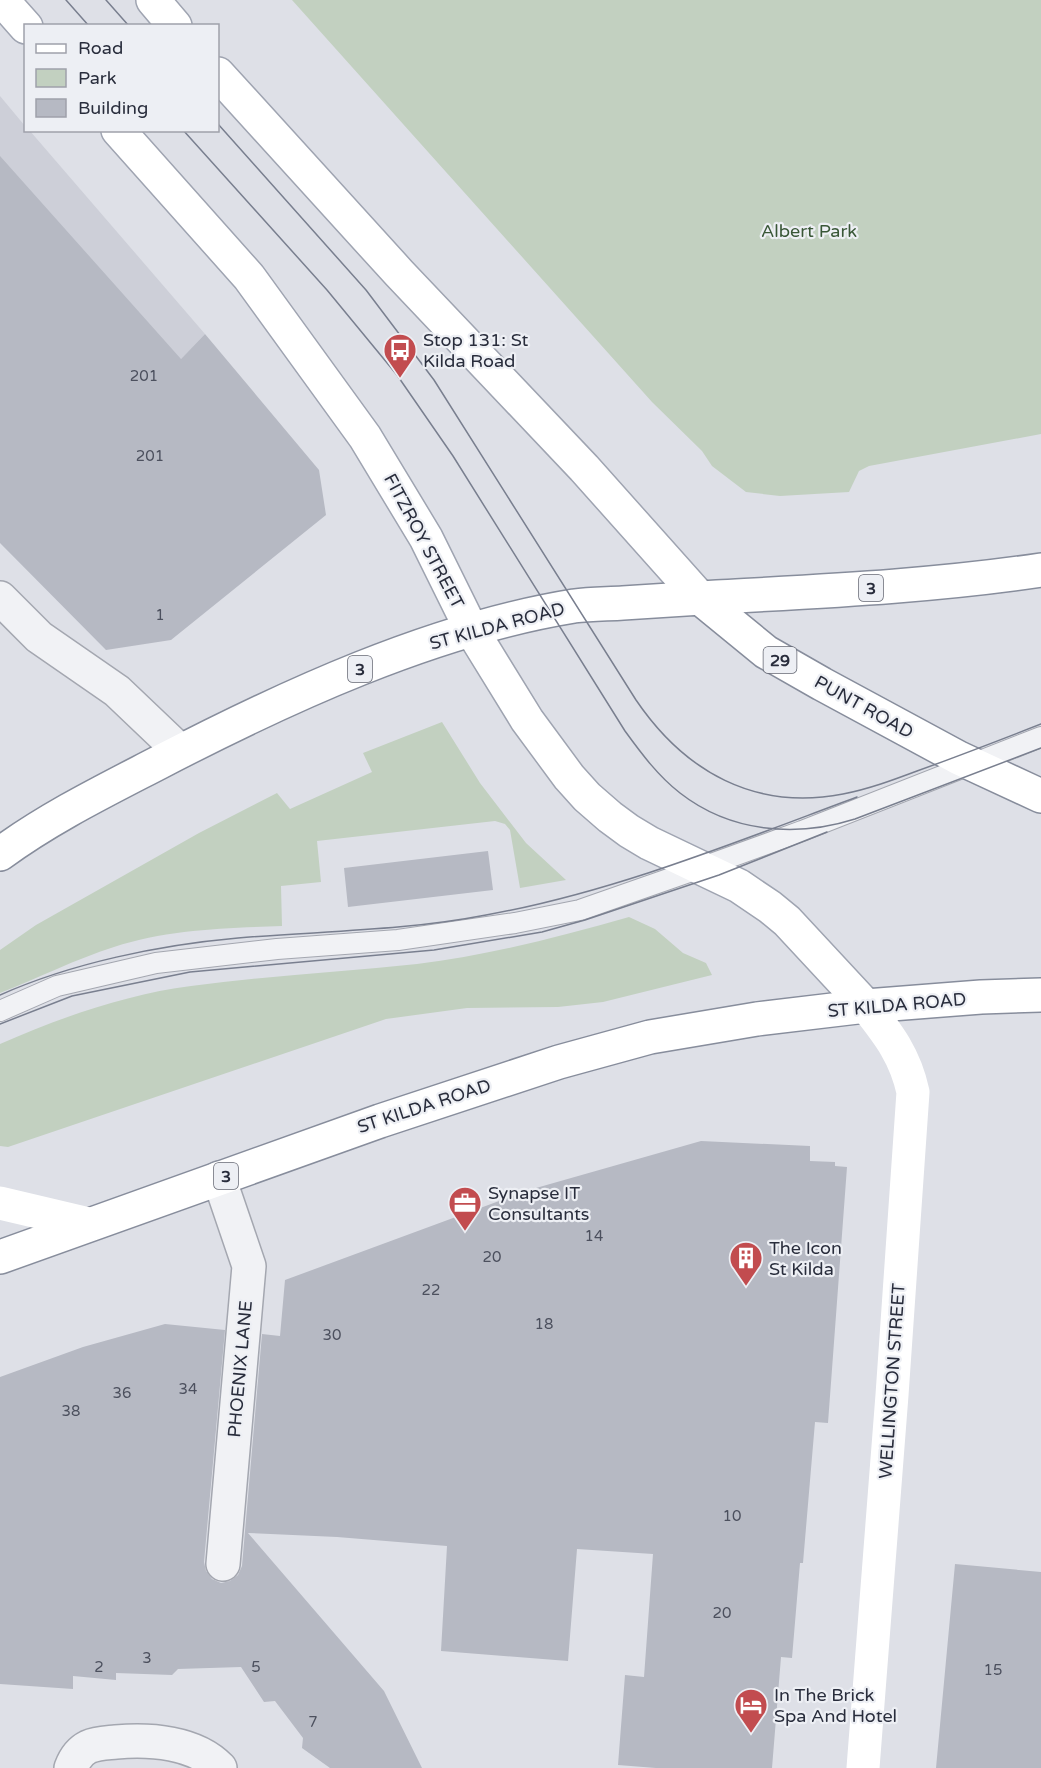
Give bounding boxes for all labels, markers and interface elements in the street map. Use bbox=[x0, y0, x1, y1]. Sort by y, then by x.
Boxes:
legend bbox=[24, 24, 219, 132]
text: Road bbox=[78, 37, 123, 59]
text: Park bbox=[78, 67, 117, 89]
text: Building bbox=[78, 97, 148, 119]
park label: Albert Park bbox=[761, 220, 857, 242]
place label: Stop 131: St Kilda Road bbox=[423, 329, 528, 372]
bus stop icon: Stop 131: St Kilda Road bbox=[382, 332, 418, 379]
house number: 201 bbox=[130, 367, 158, 385]
house number: 201 bbox=[136, 447, 164, 465]
street label: FITZROY STREET bbox=[379, 470, 469, 612]
road number: 3 bbox=[859, 575, 883, 601]
street label: ST KILDA ROAD bbox=[427, 597, 567, 655]
house number: 1 bbox=[155, 606, 165, 624]
road number: 29 bbox=[764, 647, 796, 673]
road number: 3 bbox=[348, 656, 372, 682]
street label: PUNT ROAD bbox=[811, 671, 917, 743]
street label: ST KILDA ROAD bbox=[827, 988, 967, 1022]
street label: ST KILDA ROAD bbox=[354, 1074, 494, 1138]
road number: 3 bbox=[214, 1163, 238, 1189]
place label: Synapse IT Consultants bbox=[488, 1182, 589, 1225]
office icon: Synapse IT Consultants bbox=[447, 1185, 483, 1232]
house number: 14 bbox=[585, 1227, 603, 1245]
place label: The Icon St Kilda bbox=[769, 1237, 842, 1280]
building icon: The Icon St Kilda bbox=[728, 1240, 764, 1287]
house number: 20 bbox=[483, 1248, 501, 1266]
house number: 22 bbox=[422, 1281, 440, 1299]
street label: WELLINGTON STREET bbox=[874, 1282, 910, 1480]
street label: PHOENIX LANE bbox=[223, 1300, 257, 1438]
house number: 18 bbox=[535, 1315, 553, 1333]
house number: 30 bbox=[323, 1326, 341, 1344]
house number: 34 bbox=[179, 1380, 197, 1398]
house number: 36 bbox=[113, 1384, 131, 1402]
house number: 38 bbox=[62, 1402, 80, 1420]
house number: 10 bbox=[723, 1507, 741, 1525]
house number: 20 bbox=[713, 1604, 731, 1622]
house number: 3 bbox=[142, 1649, 152, 1667]
house number: 2 bbox=[94, 1658, 104, 1676]
house number: 5 bbox=[251, 1658, 261, 1676]
house number: 15 bbox=[984, 1661, 1002, 1679]
place label: In The Brick Spa And Hotel bbox=[774, 1684, 897, 1727]
hotel icon: In The Brick Spa And Hotel bbox=[733, 1687, 769, 1734]
house number: 7 bbox=[308, 1713, 318, 1731]

